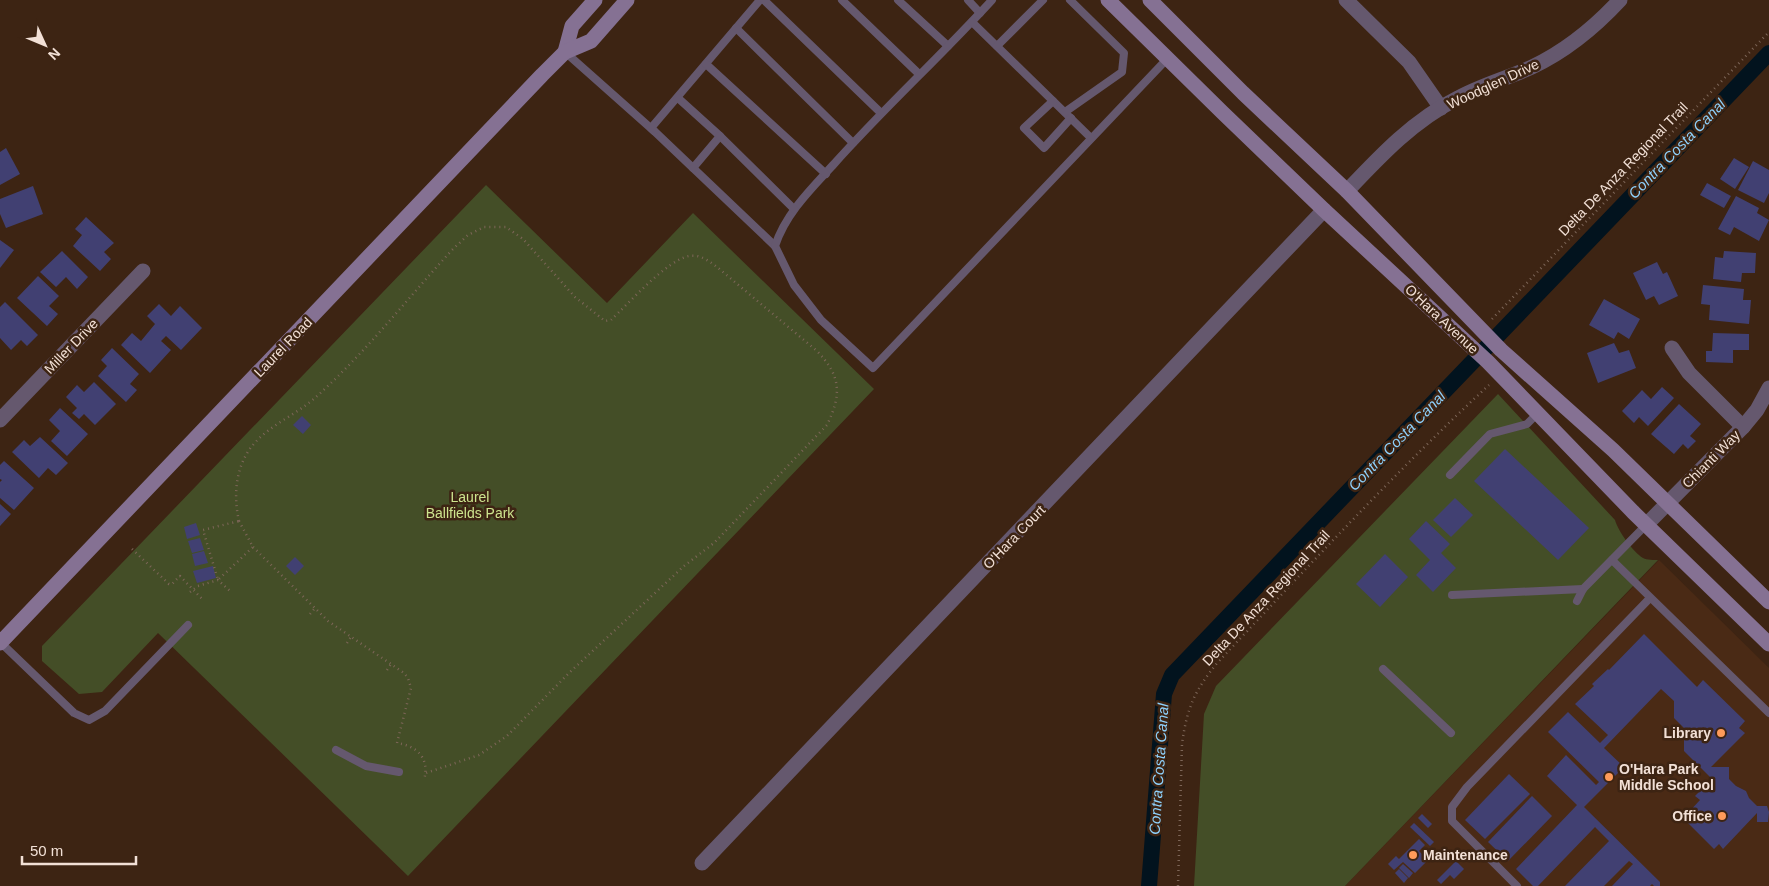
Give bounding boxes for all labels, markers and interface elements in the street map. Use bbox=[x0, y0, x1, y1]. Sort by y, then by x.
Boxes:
north arrow bbox=[20, 20, 70, 70]
text: N bbox=[45, 45, 64, 63]
street label: Woodglen Drive bbox=[1445, 56, 1542, 112]
water label: Contra Costa Canal bbox=[1625, 95, 1729, 202]
street label: Delta De Anza Regional Trail bbox=[1555, 99, 1691, 239]
street label: O'Hara Avenue bbox=[1402, 281, 1482, 357]
street label: Laurel Road bbox=[251, 314, 315, 380]
street label: Miller Drive bbox=[41, 315, 101, 377]
water label: Contra Costa Canal bbox=[1345, 387, 1449, 494]
street label: Chianti Way bbox=[1679, 427, 1743, 491]
park label: Laurel Ballfields Park bbox=[426, 489, 515, 521]
street label: O'Hara Court bbox=[980, 502, 1048, 572]
street label: Delta De Anza Regional Trail bbox=[1199, 527, 1333, 669]
water label: Contra Costa Canal bbox=[1145, 702, 1172, 835]
place label: Library bbox=[1664, 725, 1711, 741]
marker: Library bbox=[1715, 727, 1727, 739]
place label: O'Hara Park Middle School bbox=[1619, 761, 1714, 793]
marker: O'Hara Park Middle School bbox=[1603, 771, 1615, 783]
place label: Office bbox=[1672, 808, 1712, 824]
marker: Office bbox=[1716, 810, 1728, 822]
scale bar bbox=[22, 834, 136, 866]
text: 50 m bbox=[30, 842, 63, 859]
place label: Maintenance bbox=[1423, 847, 1508, 863]
marker: Maintenance bbox=[1407, 849, 1419, 861]

